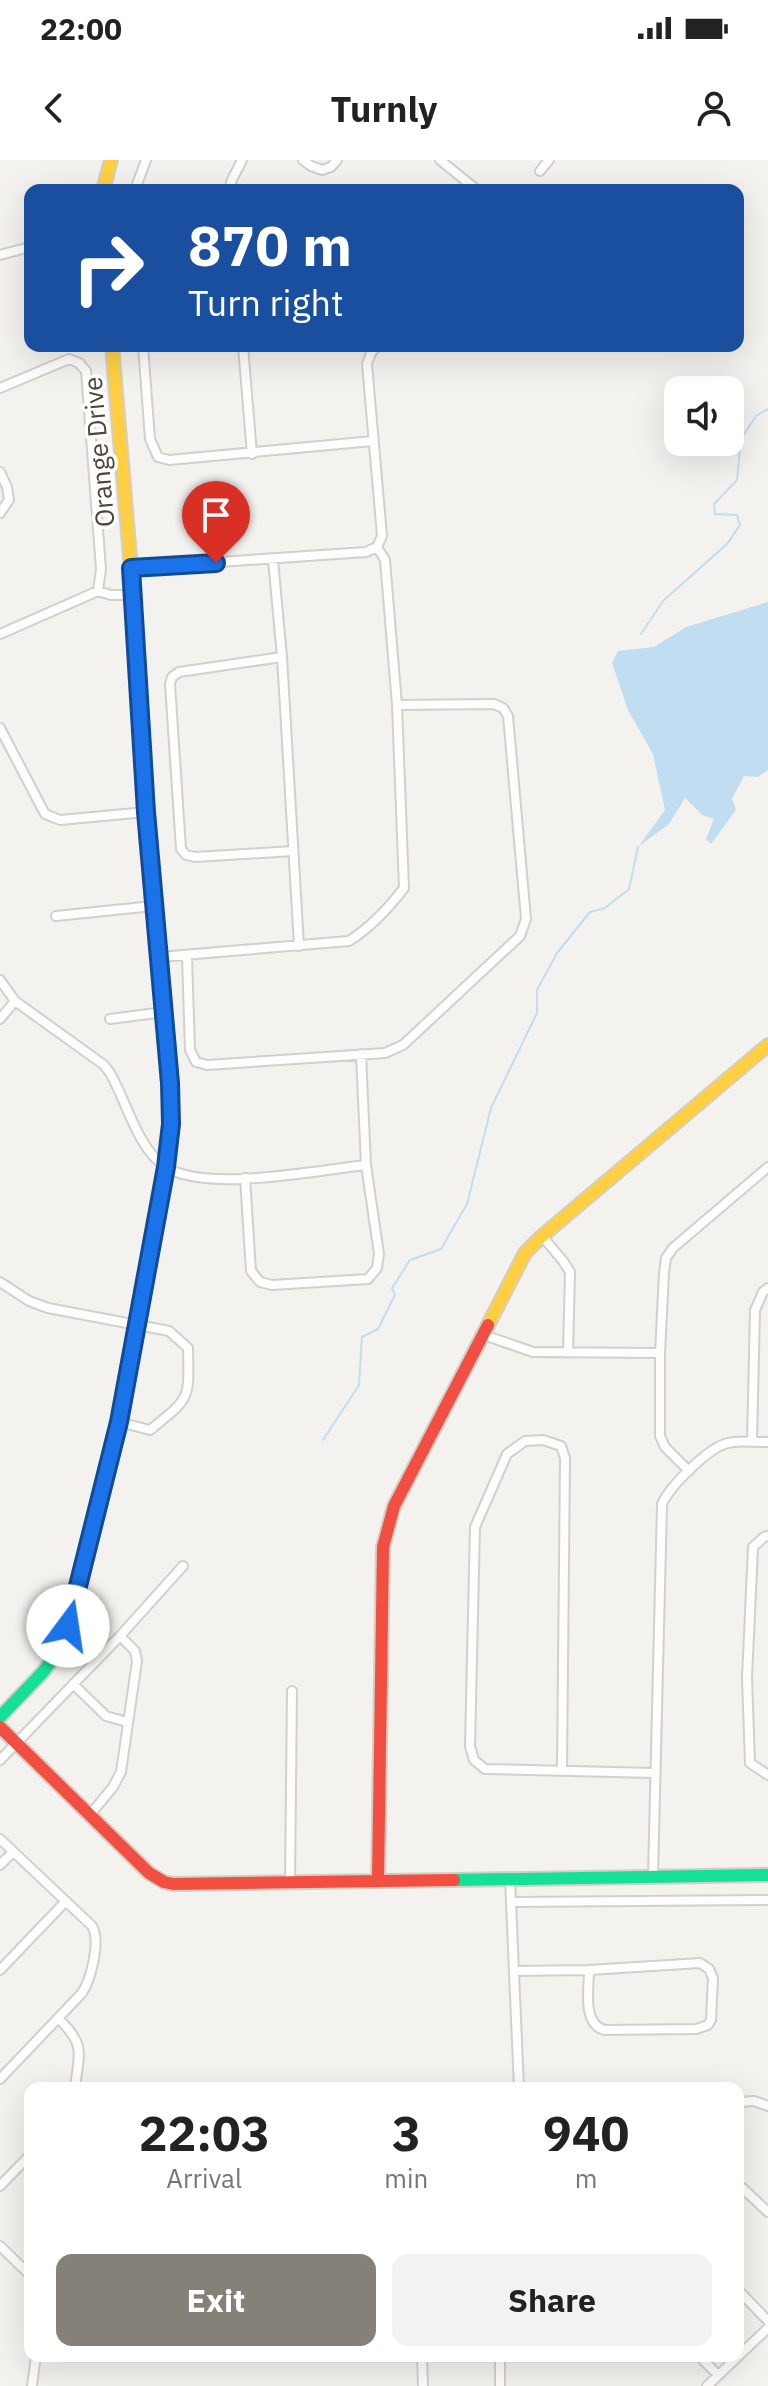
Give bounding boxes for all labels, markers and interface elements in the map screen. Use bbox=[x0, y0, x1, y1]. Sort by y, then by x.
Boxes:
text: 22:00 bbox=[40, 9, 122, 48]
text: Turnly bbox=[331, 85, 437, 132]
icon: back bbox=[32, 86, 76, 130]
icon: person bbox=[692, 86, 736, 130]
text: 870 m bbox=[188, 209, 352, 281]
icon: right bbox=[56, 216, 160, 320]
text: Turn right bbox=[188, 279, 344, 326]
street label: Orange Drive bbox=[74, 375, 122, 529]
map controls bbox=[664, 376, 744, 456]
button: sound bbox=[664, 376, 744, 456]
pin bbox=[182, 481, 250, 563]
icon: arrive bbox=[194, 493, 238, 537]
position arrow bbox=[26, 1584, 110, 1668]
text: 22:03 bbox=[139, 2102, 270, 2164]
text: 3 bbox=[392, 2102, 421, 2164]
text: 940 bbox=[543, 2102, 629, 2164]
text: Arrival bbox=[166, 2161, 242, 2195]
text: min bbox=[384, 2161, 428, 2195]
text: m bbox=[575, 2161, 597, 2195]
button: Exit bbox=[56, 2254, 376, 2346]
button: Share bbox=[392, 2254, 712, 2346]

